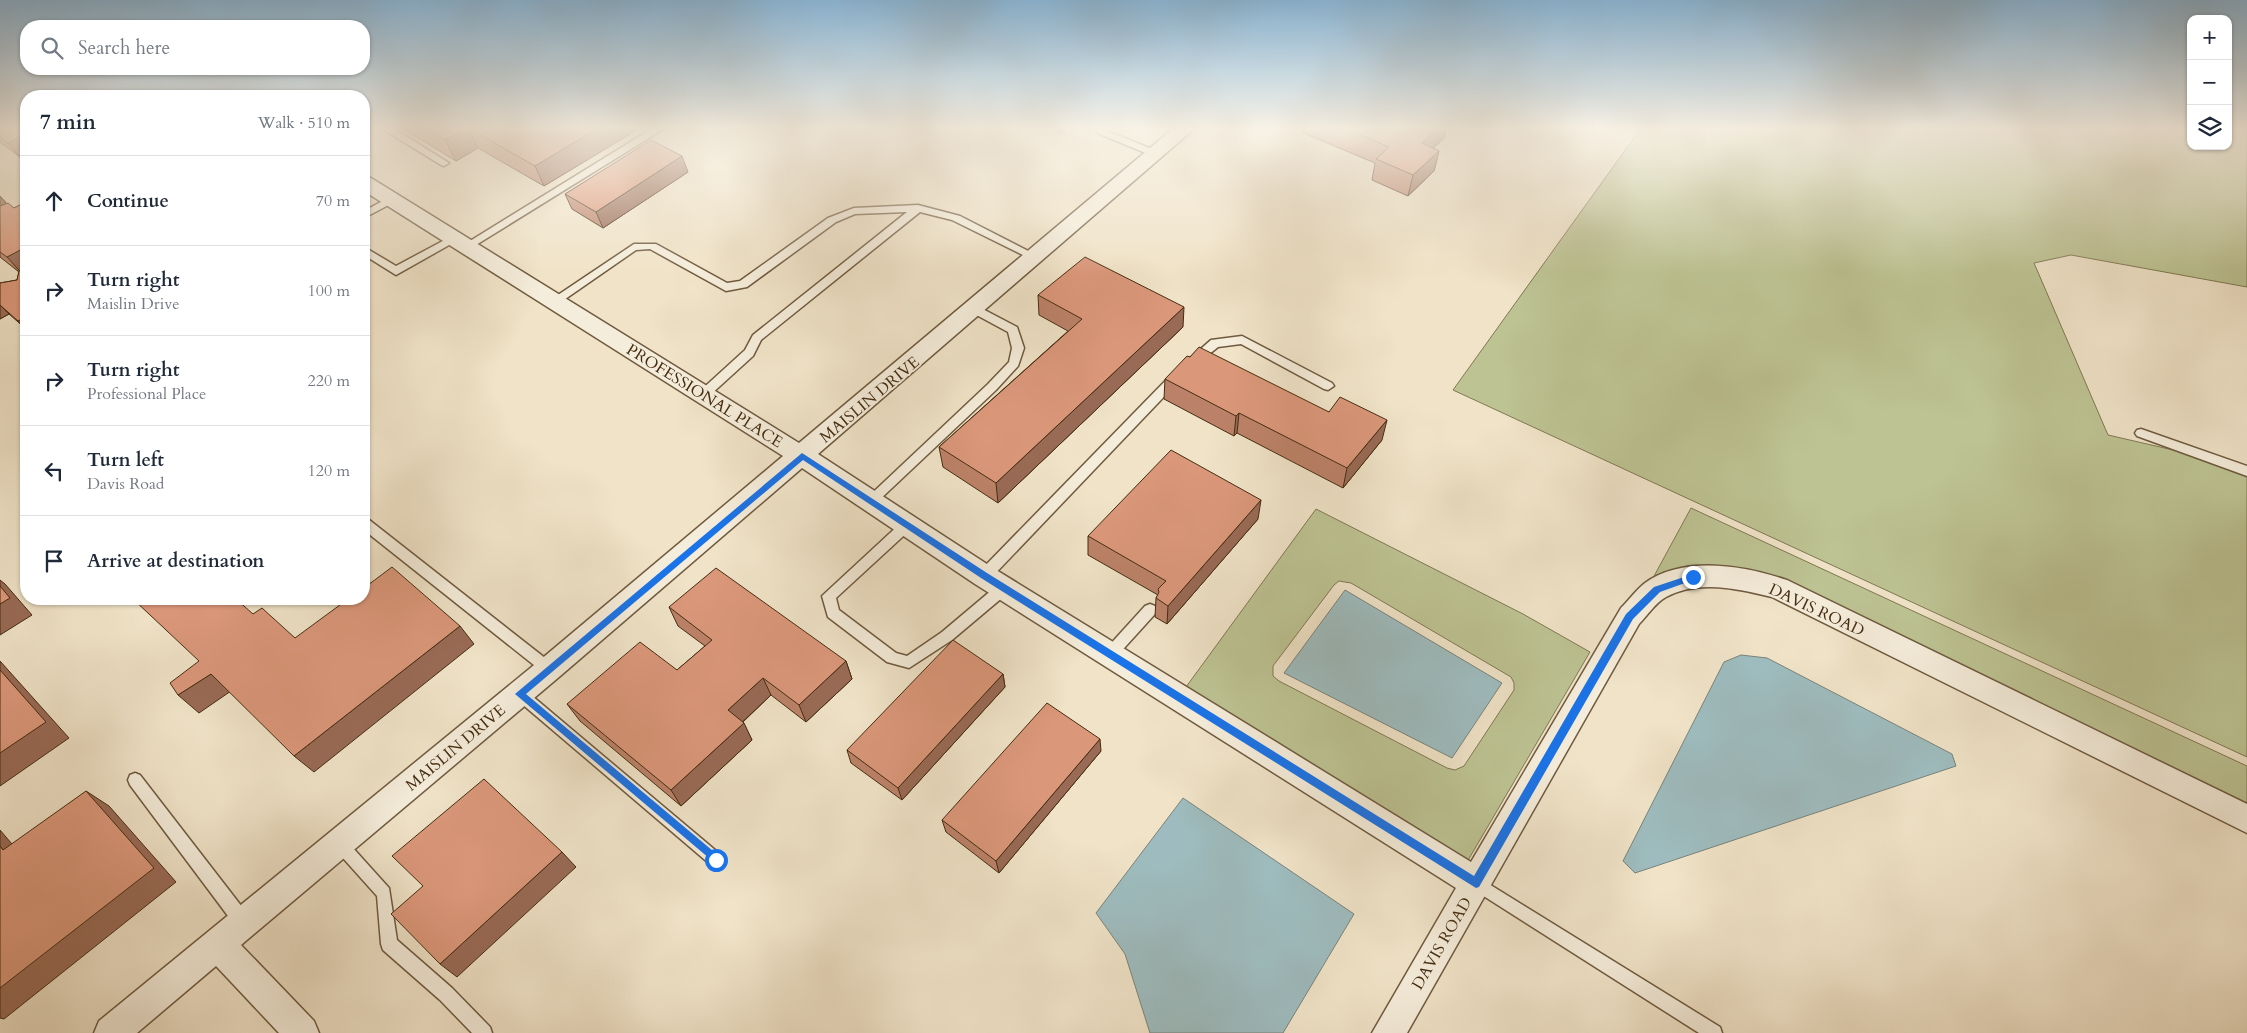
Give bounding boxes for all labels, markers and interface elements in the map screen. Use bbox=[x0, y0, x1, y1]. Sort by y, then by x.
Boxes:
map controls bbox=[2187, 15, 2232, 150]
button: + bbox=[2187, 15, 2232, 60]
search box bbox=[20, 20, 370, 75]
icon: search bbox=[38, 34, 66, 62]
text: Search here bbox=[78, 35, 170, 61]
button: − bbox=[2187, 60, 2232, 105]
button: layers bbox=[2187, 105, 2232, 150]
text: 7 min bbox=[40, 108, 96, 137]
text: Walk · 510 m bbox=[258, 112, 350, 134]
icon: ahead bbox=[40, 187, 68, 215]
text: Continue bbox=[87, 188, 169, 214]
text: 70 m bbox=[316, 190, 350, 212]
text: Turn right bbox=[87, 267, 179, 293]
icon: right bbox=[40, 277, 68, 305]
text: 100 m bbox=[308, 280, 350, 302]
text: Maislin Drive bbox=[87, 293, 180, 315]
street label: PROFESSIONAL PLACE bbox=[622, 339, 787, 453]
street label: MAISLIN DRIVE bbox=[815, 351, 924, 448]
text: Turn right bbox=[87, 357, 179, 383]
icon: right bbox=[40, 367, 68, 395]
text: 220 m bbox=[308, 370, 350, 392]
text: Professional Place bbox=[87, 383, 206, 405]
text: Turn left bbox=[87, 447, 164, 473]
icon: left bbox=[40, 457, 68, 485]
text: 120 m bbox=[308, 460, 350, 482]
text: Davis Road bbox=[87, 473, 164, 495]
icon: arrive bbox=[40, 547, 68, 575]
text: Arrive at destination bbox=[87, 548, 264, 574]
route end bbox=[1682, 566, 1705, 589]
street label: DAVIS ROAD bbox=[1765, 578, 1868, 642]
street label: MAISLIN DRIVE bbox=[401, 699, 510, 796]
route start bbox=[705, 849, 728, 872]
street label: DAVIS ROAD bbox=[1407, 893, 1477, 994]

